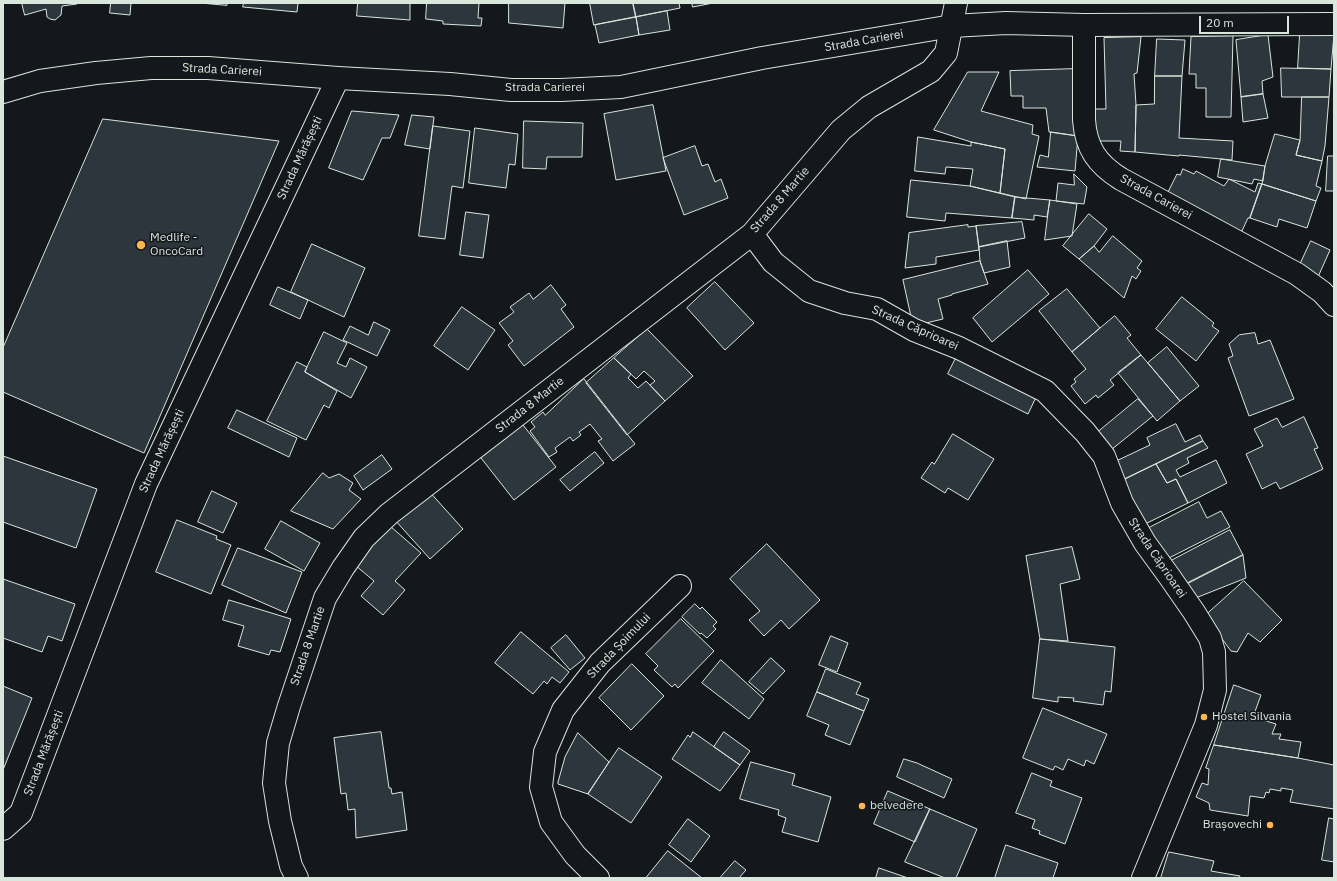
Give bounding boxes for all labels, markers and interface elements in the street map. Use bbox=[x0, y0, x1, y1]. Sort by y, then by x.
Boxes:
scale bar bbox=[1201, 8, 1291, 34]
text: 20 m bbox=[1206, 15, 1234, 30]
street label: Strada Carierei bbox=[823, 27, 905, 55]
street label: Strada Carierei bbox=[182, 61, 262, 79]
street label: Strada Carierei bbox=[505, 81, 585, 95]
street label: Strada Mărășești bbox=[274, 114, 326, 202]
street label: Strada 8 Martie bbox=[747, 164, 813, 236]
street label: Strada Carierei bbox=[1118, 171, 1194, 223]
place label: Medlife - OncoCard bbox=[150, 231, 203, 259]
marker: Medlife - OncoCard bbox=[135, 239, 147, 251]
street label: Strada Căprioarei bbox=[869, 302, 961, 354]
street label: Strada 8 Martie bbox=[493, 374, 567, 436]
street label: Strada Mărășești bbox=[136, 407, 188, 495]
street label: Strada Căprioarei bbox=[1125, 515, 1189, 601]
street label: Strada 8 Martie bbox=[288, 605, 328, 687]
street label: Strada Șoimului bbox=[584, 610, 654, 682]
street label: Strada Mărășești bbox=[21, 708, 67, 798]
place label: Hostel Silvania bbox=[1212, 710, 1291, 724]
marker: Hostel Silvania bbox=[1199, 712, 1209, 722]
place label: belvedere bbox=[870, 799, 924, 813]
marker: belvedere bbox=[857, 801, 867, 811]
place label: Brașovechi bbox=[1203, 818, 1262, 832]
marker: Brașovechi bbox=[1265, 820, 1275, 830]

